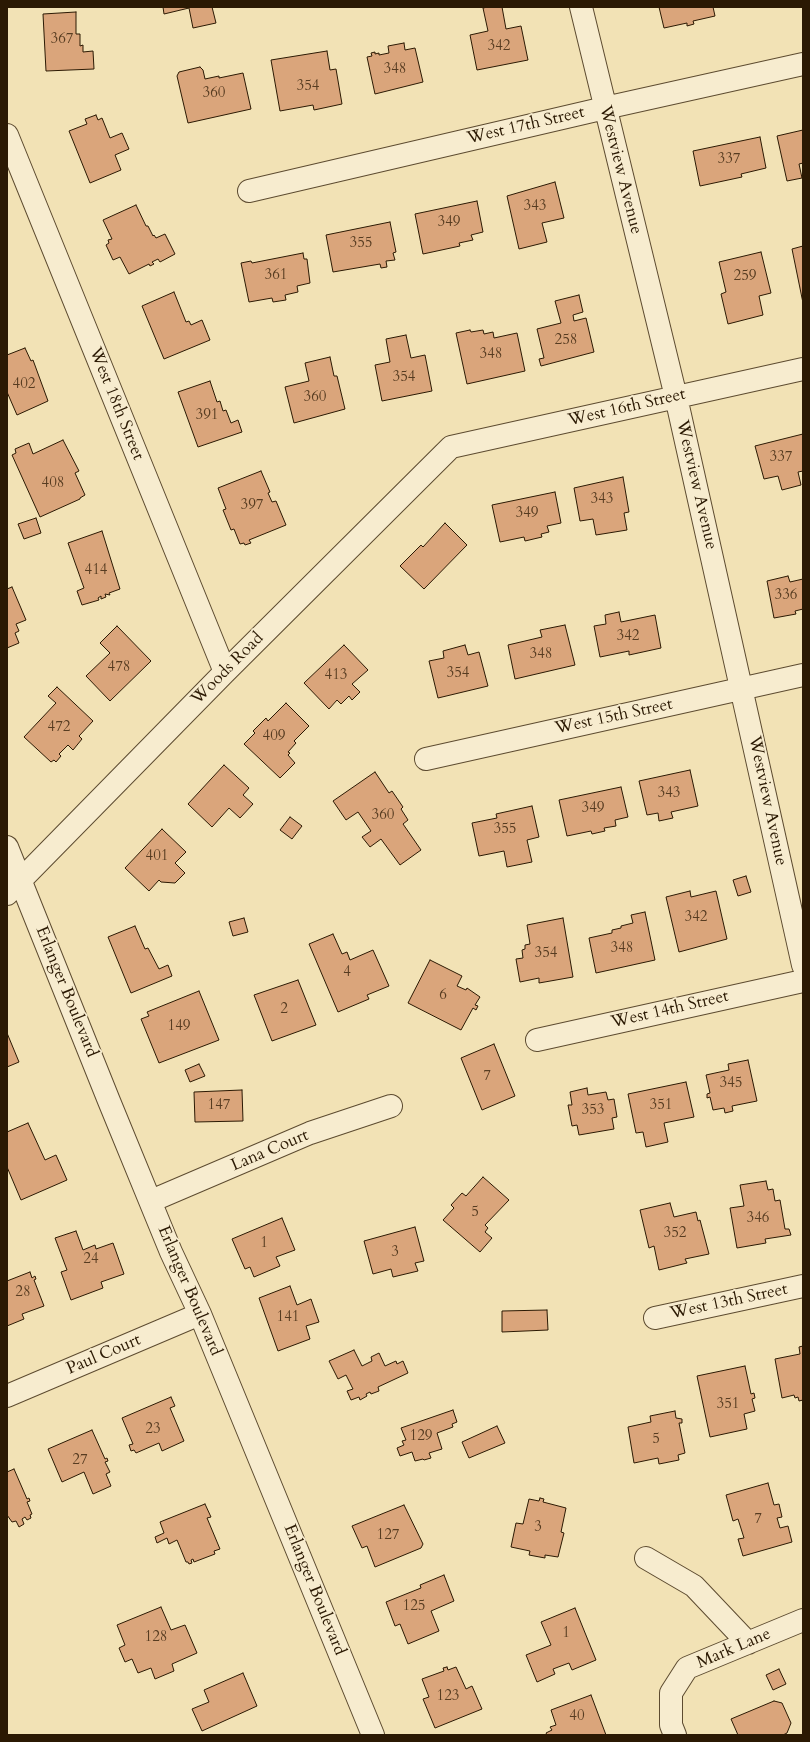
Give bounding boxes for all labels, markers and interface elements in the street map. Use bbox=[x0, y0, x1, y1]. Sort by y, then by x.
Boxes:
house number: 367 bbox=[50, 31, 74, 49]
house number: 342 bbox=[487, 38, 511, 56]
house number: 348 bbox=[383, 61, 407, 79]
house number: 354 bbox=[296, 78, 320, 96]
house number: 360 bbox=[202, 85, 226, 103]
street label: West 17th Street bbox=[465, 103, 587, 149]
street label: Westview Avenue bbox=[594, 104, 646, 236]
house number: 337 bbox=[717, 151, 741, 169]
house number: 343 bbox=[523, 198, 547, 216]
house number: 349 bbox=[437, 214, 461, 232]
house number: 355 bbox=[349, 235, 373, 253]
house number: 361 bbox=[264, 267, 288, 285]
house number: 259 bbox=[733, 268, 757, 286]
house number: 258 bbox=[554, 332, 578, 350]
street label: West 18th Street bbox=[84, 345, 148, 463]
house number: 348 bbox=[479, 346, 503, 364]
house number: 354 bbox=[392, 369, 416, 387]
house number: 402 bbox=[12, 376, 36, 394]
street label: West 16th Street bbox=[566, 385, 688, 431]
house number: 360 bbox=[303, 389, 327, 407]
house number: 391 bbox=[195, 407, 219, 425]
street label: Westview Avenue bbox=[671, 418, 721, 552]
house number: 337 bbox=[769, 449, 793, 467]
house number: 408 bbox=[41, 475, 65, 493]
house number: 343 bbox=[590, 491, 614, 509]
house number: 397 bbox=[240, 497, 264, 515]
house number: 349 bbox=[515, 505, 539, 523]
house number: 414 bbox=[84, 562, 108, 580]
house number: 336 bbox=[774, 587, 798, 605]
house number: 342 bbox=[616, 628, 640, 646]
street label: Woods Road bbox=[188, 629, 268, 709]
house number: 348 bbox=[529, 646, 553, 664]
house number: 478 bbox=[107, 659, 131, 677]
house number: 354 bbox=[446, 665, 470, 683]
house number: 413 bbox=[324, 667, 348, 685]
street label: West 15th Street bbox=[553, 695, 675, 739]
house number: 472 bbox=[47, 719, 71, 737]
house number: 409 bbox=[262, 728, 286, 746]
street label: Westview Avenue bbox=[743, 734, 791, 868]
house number: 343 bbox=[657, 785, 681, 803]
house number: 349 bbox=[581, 800, 605, 818]
house number: 360 bbox=[371, 807, 395, 825]
house number: 355 bbox=[493, 821, 517, 839]
house number: 401 bbox=[145, 848, 169, 866]
house number: 342 bbox=[684, 909, 708, 927]
street label: Erlanger Boulevard bbox=[30, 924, 102, 1060]
house number: 348 bbox=[610, 940, 634, 958]
house number: 354 bbox=[534, 945, 558, 963]
house number: 4 bbox=[343, 964, 351, 982]
house number: 6 bbox=[439, 987, 447, 1005]
street label: West 14th Street bbox=[609, 987, 731, 1033]
house number: 2 bbox=[280, 1001, 288, 1019]
house number: 149 bbox=[167, 1018, 191, 1036]
house number: 7 bbox=[483, 1068, 491, 1086]
house number: 345 bbox=[719, 1075, 743, 1093]
house number: 147 bbox=[207, 1097, 231, 1115]
house number: 351 bbox=[649, 1097, 673, 1115]
house number: 353 bbox=[581, 1102, 605, 1120]
street label: Lana Court bbox=[228, 1126, 312, 1176]
house number: 5 bbox=[471, 1204, 479, 1222]
house number: 346 bbox=[746, 1210, 770, 1228]
street label: Erlanger Boulevard bbox=[152, 1223, 226, 1359]
house number: 352 bbox=[663, 1225, 687, 1243]
house number: 1 bbox=[260, 1235, 268, 1253]
house number: 3 bbox=[391, 1244, 399, 1262]
house number: 24 bbox=[83, 1251, 99, 1269]
street label: West 13th Street bbox=[668, 1280, 790, 1324]
house number: 28 bbox=[15, 1284, 31, 1302]
house number: 141 bbox=[276, 1309, 300, 1327]
street label: Paul Court bbox=[64, 1330, 144, 1380]
house number: 351 bbox=[716, 1396, 740, 1414]
house number: 23 bbox=[145, 1421, 161, 1439]
house number: 129 bbox=[409, 1428, 433, 1446]
house number: 5 bbox=[652, 1431, 660, 1449]
house number: 27 bbox=[72, 1452, 88, 1470]
house number: 7 bbox=[754, 1511, 762, 1529]
house number: 3 bbox=[534, 1519, 542, 1537]
street label: Erlanger Boulevard bbox=[278, 1522, 350, 1658]
house number: 127 bbox=[376, 1527, 400, 1545]
house number: 125 bbox=[402, 1598, 426, 1616]
street label: Mark Lane bbox=[694, 1624, 774, 1674]
house number: 1 bbox=[562, 1625, 570, 1643]
house number: 128 bbox=[144, 1629, 168, 1647]
house number: 123 bbox=[436, 1688, 460, 1706]
house number: 40 bbox=[569, 1708, 585, 1726]

